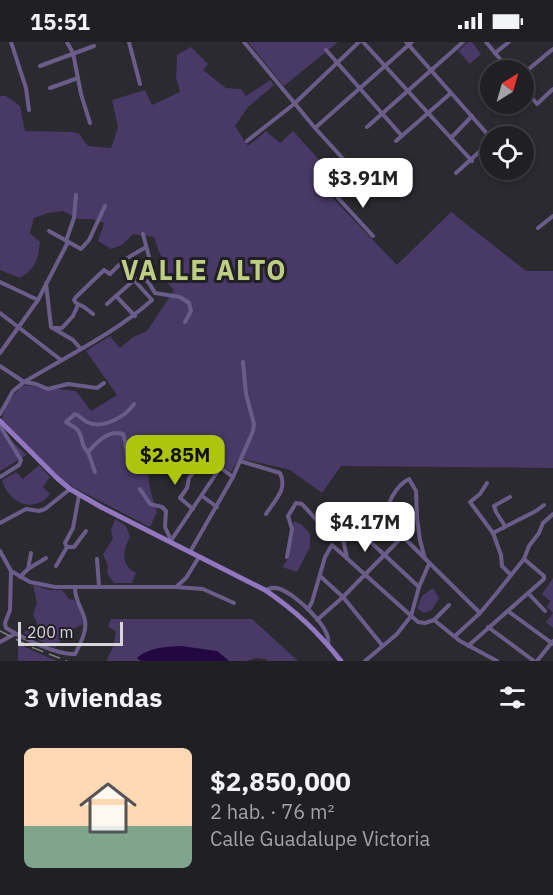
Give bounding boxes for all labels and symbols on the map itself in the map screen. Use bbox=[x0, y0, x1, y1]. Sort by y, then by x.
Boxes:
north arrow bbox=[480, 60, 534, 114]
pin: $3.91M bbox=[314, 158, 412, 209]
district label: VALLE ALTO bbox=[121, 252, 287, 287]
pin: $2.85M bbox=[126, 435, 224, 486]
pin: $4.17M bbox=[316, 502, 414, 553]
scale bar bbox=[18, 619, 123, 646]

